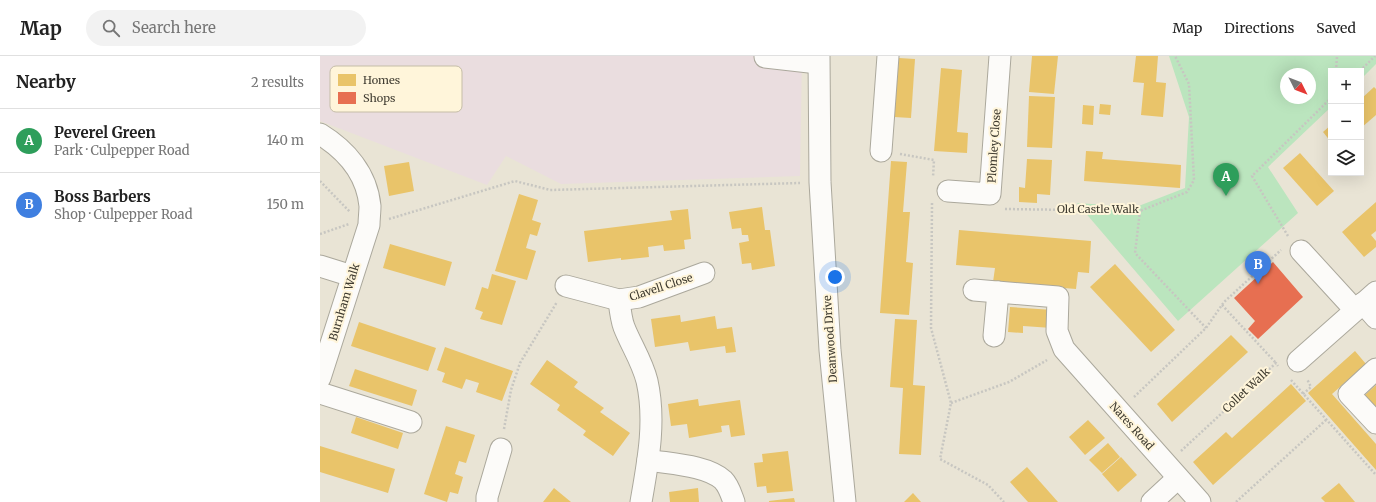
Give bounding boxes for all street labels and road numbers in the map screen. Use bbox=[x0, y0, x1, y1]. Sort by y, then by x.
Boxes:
street label: Plomley Close bbox=[984, 108, 1004, 183]
street label: Old Castle Walk bbox=[1057, 202, 1139, 216]
street label: Burnham Walk bbox=[326, 262, 362, 342]
street label: Clavell Close bbox=[628, 270, 695, 304]
street label: Deanwood Drive bbox=[820, 295, 840, 383]
street label: Collet Walk bbox=[1219, 365, 1273, 415]
street label: Nares Road bbox=[1107, 399, 1157, 453]

